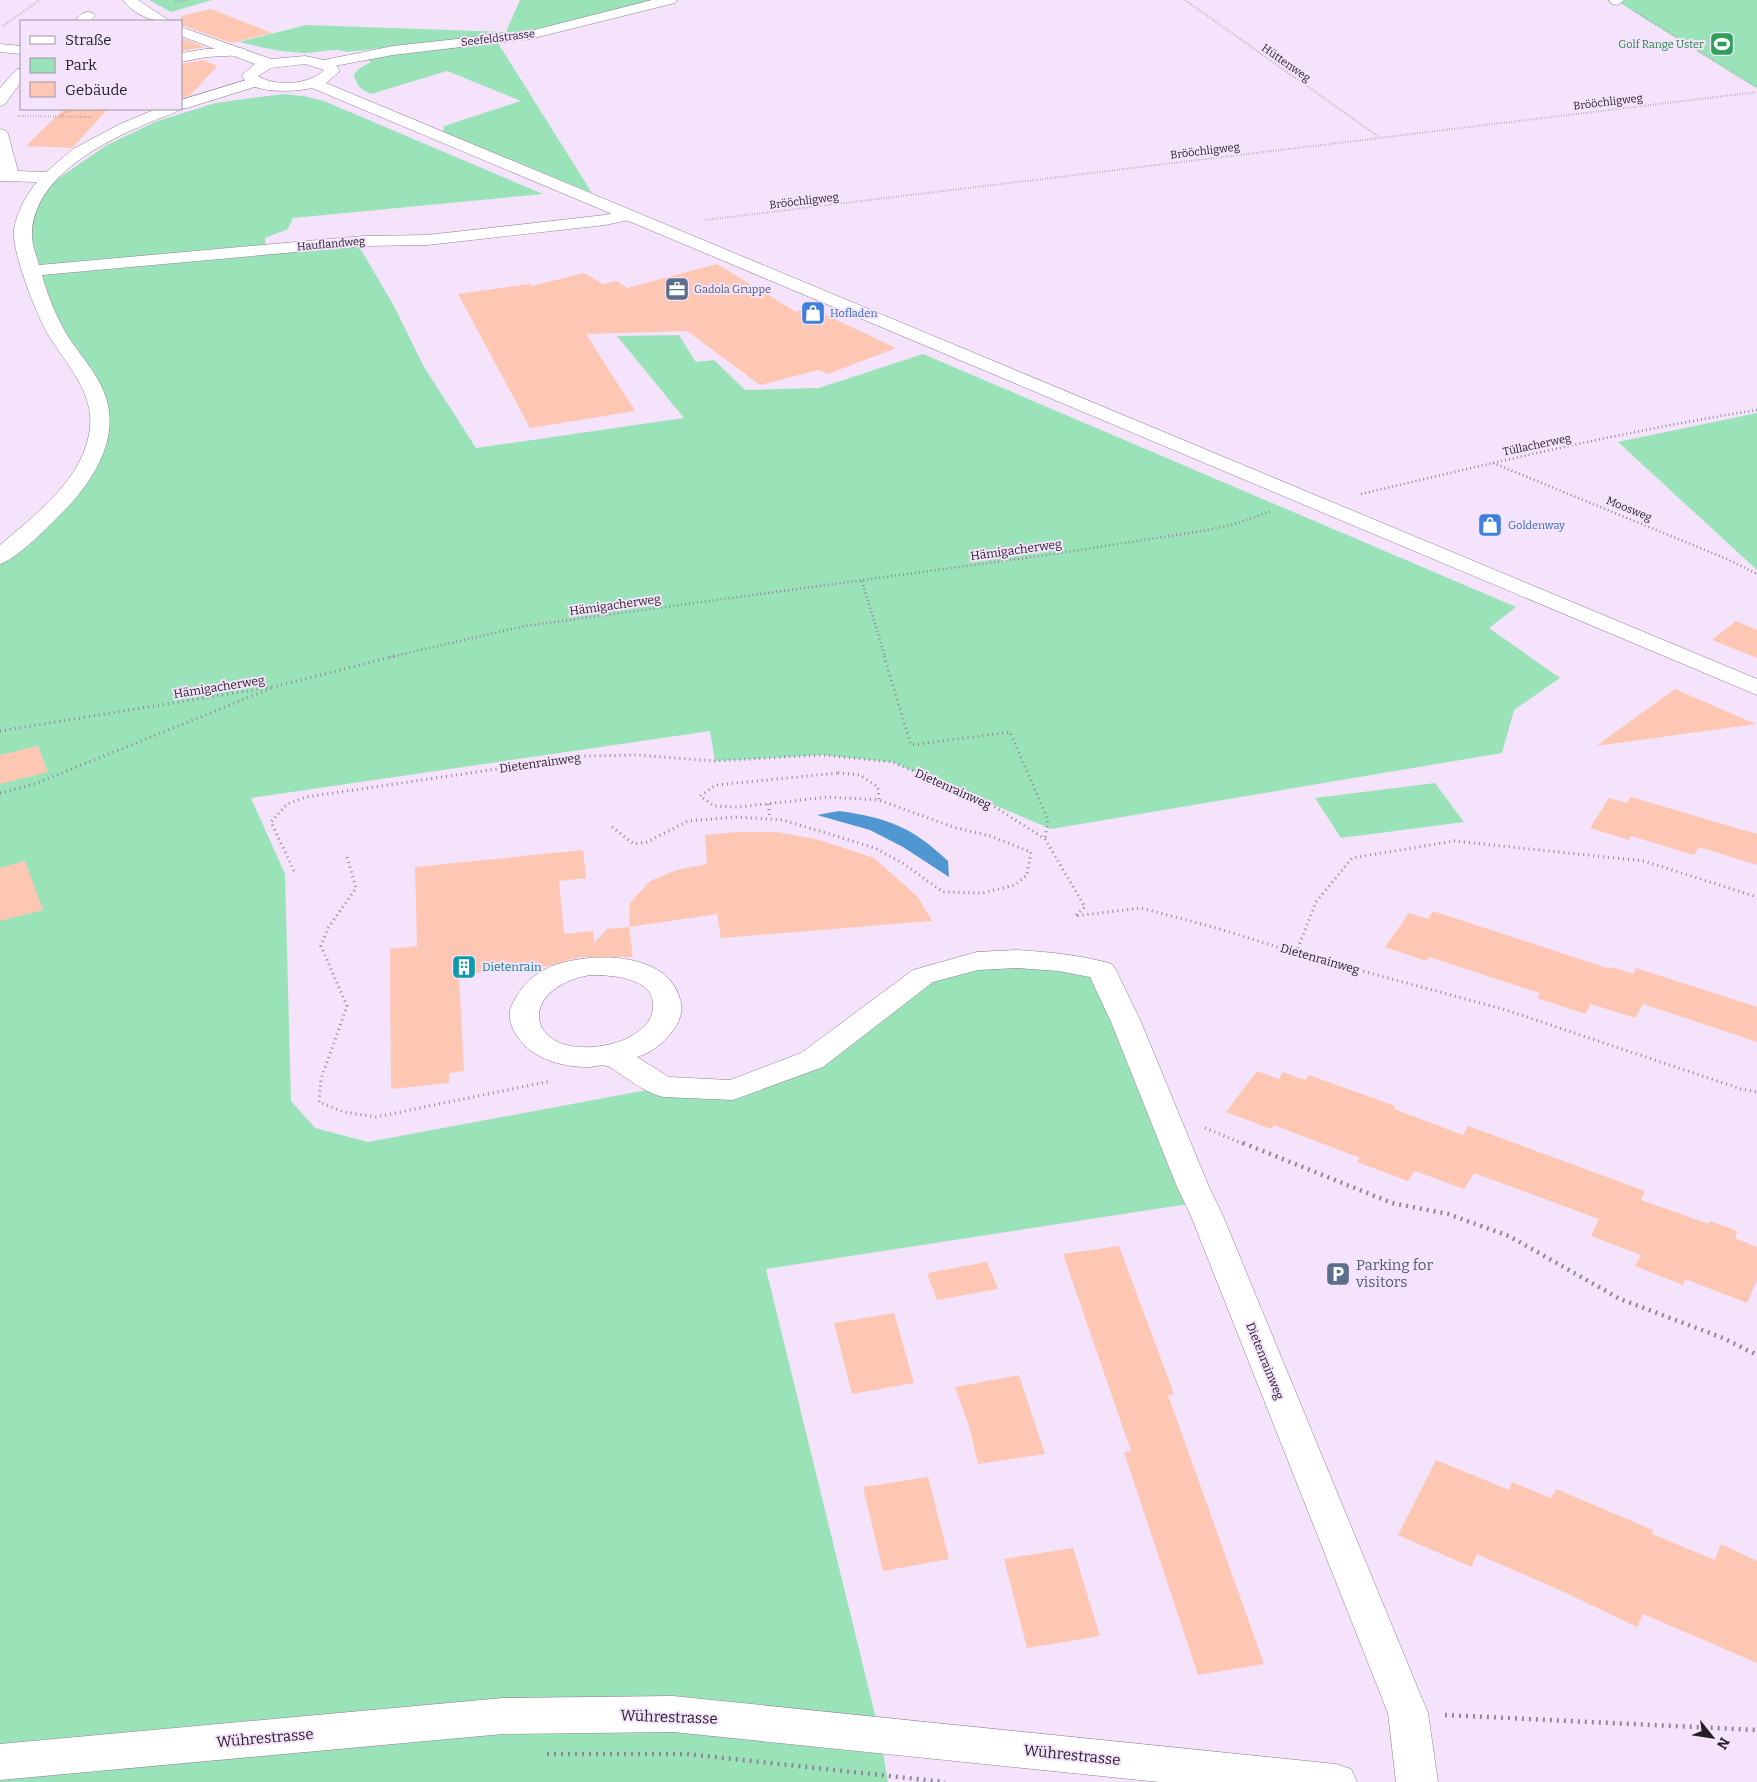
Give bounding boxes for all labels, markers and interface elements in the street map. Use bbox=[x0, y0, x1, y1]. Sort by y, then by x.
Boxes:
legend bbox=[20, 20, 182, 110]
street label: Seefeldstrasse bbox=[460, 27, 536, 49]
text: Straße bbox=[65, 31, 111, 49]
sports icon: Golf Range Uster bbox=[1709, 31, 1735, 57]
place label: Golf Range Uster bbox=[1618, 38, 1704, 51]
street label: Hüttenweg bbox=[1259, 41, 1313, 85]
text: Park bbox=[65, 56, 97, 74]
text: Gebäude bbox=[65, 81, 128, 99]
street label: Brööchligweg bbox=[1573, 91, 1643, 113]
street label: Brööchligweg bbox=[1170, 140, 1240, 162]
street label: Brööchligweg bbox=[769, 190, 839, 212]
street label: Hauflandweg bbox=[296, 235, 366, 253]
office icon: Gadola Gruppe bbox=[664, 276, 690, 302]
place label: Gadola Gruppe bbox=[694, 283, 771, 296]
shop icon: Hofladen bbox=[800, 300, 826, 326]
place label: Hofladen bbox=[830, 307, 877, 320]
street label: Tüllacherweg bbox=[1502, 431, 1572, 459]
street label: Moosweg bbox=[1604, 494, 1654, 524]
shop icon: Goldenway bbox=[1477, 512, 1503, 538]
place label: Goldenway bbox=[1508, 519, 1565, 532]
street label: Hämigacherweg bbox=[969, 537, 1063, 563]
street label: Hämigacherweg bbox=[568, 592, 662, 618]
street label: Hämigacherweg bbox=[172, 673, 266, 701]
street label: Dietenrainweg bbox=[498, 750, 582, 776]
street label: Dietenrainweg bbox=[913, 766, 994, 812]
street label: Dietenrainweg bbox=[1279, 941, 1362, 977]
building icon: Dietenrain bbox=[451, 954, 477, 980]
place label: Dietenrain bbox=[482, 960, 542, 974]
place label: Parking for visitors bbox=[1355, 1256, 1433, 1291]
parking icon: Parking for visitors bbox=[1325, 1261, 1351, 1287]
street label: Dietenrainweg bbox=[1243, 1320, 1287, 1402]
street label: Wührestrasse bbox=[620, 1706, 718, 1728]
north arrow bbox=[1687, 1712, 1737, 1762]
street label: Wührestrasse bbox=[216, 1725, 314, 1751]
text: N bbox=[1713, 1734, 1733, 1752]
street label: Wührestrasse bbox=[1023, 1741, 1121, 1769]

